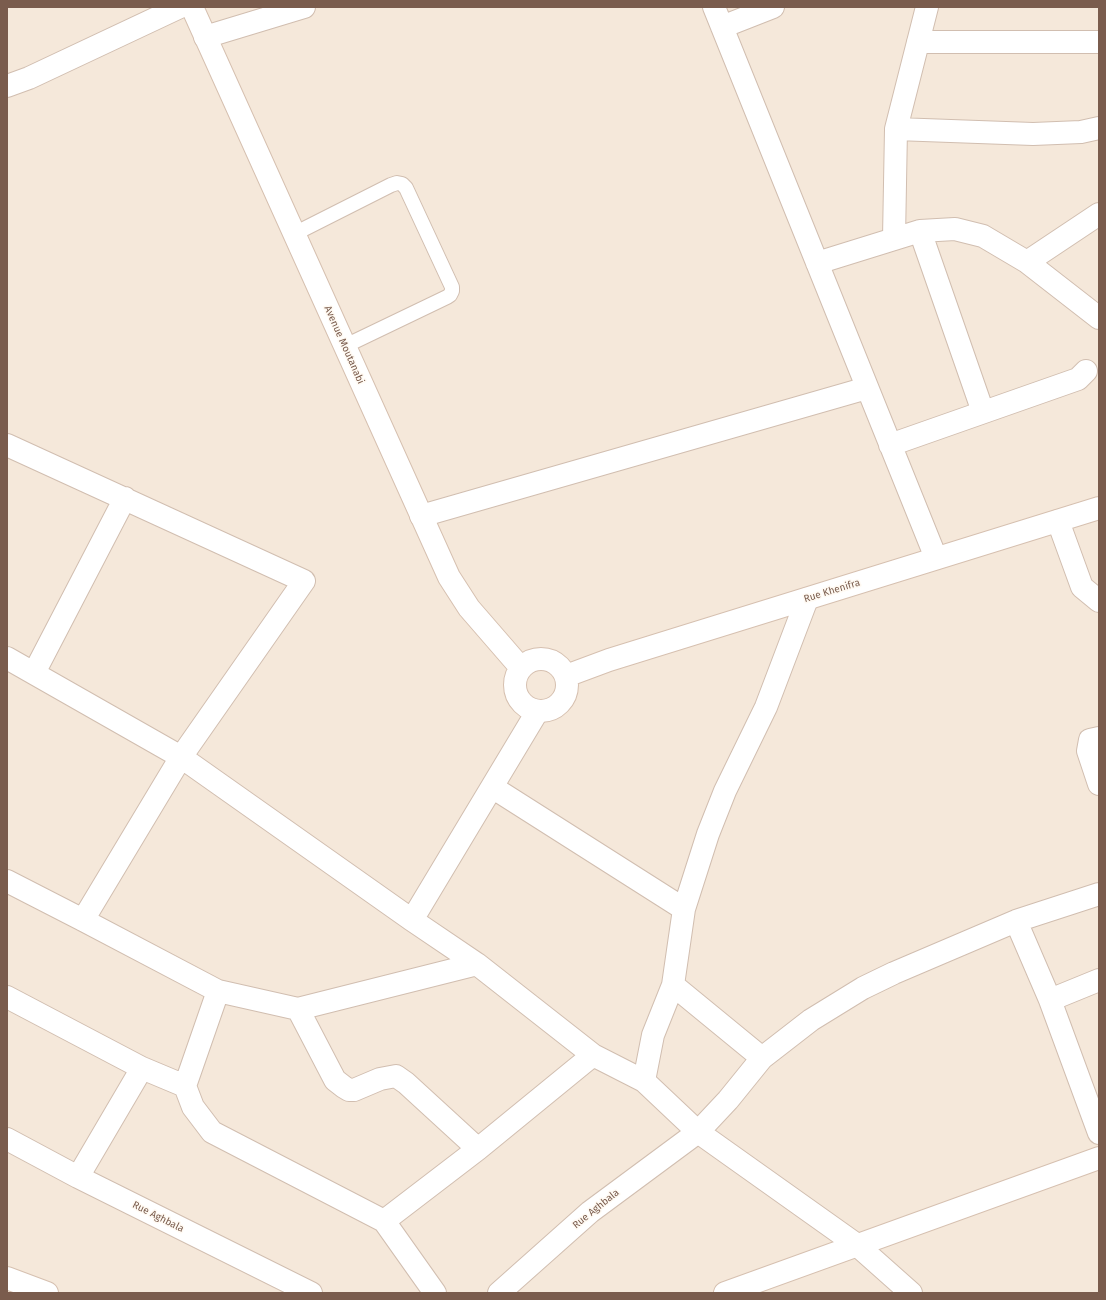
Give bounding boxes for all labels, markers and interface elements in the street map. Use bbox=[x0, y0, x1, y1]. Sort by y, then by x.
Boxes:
street label: Avenue Moutanabi bbox=[321, 304, 367, 386]
street label: Rue Khenifra bbox=[802, 577, 862, 605]
street label: Rue Aghbala bbox=[570, 1187, 622, 1231]
street label: Rue Aghbala bbox=[130, 1199, 186, 1235]

